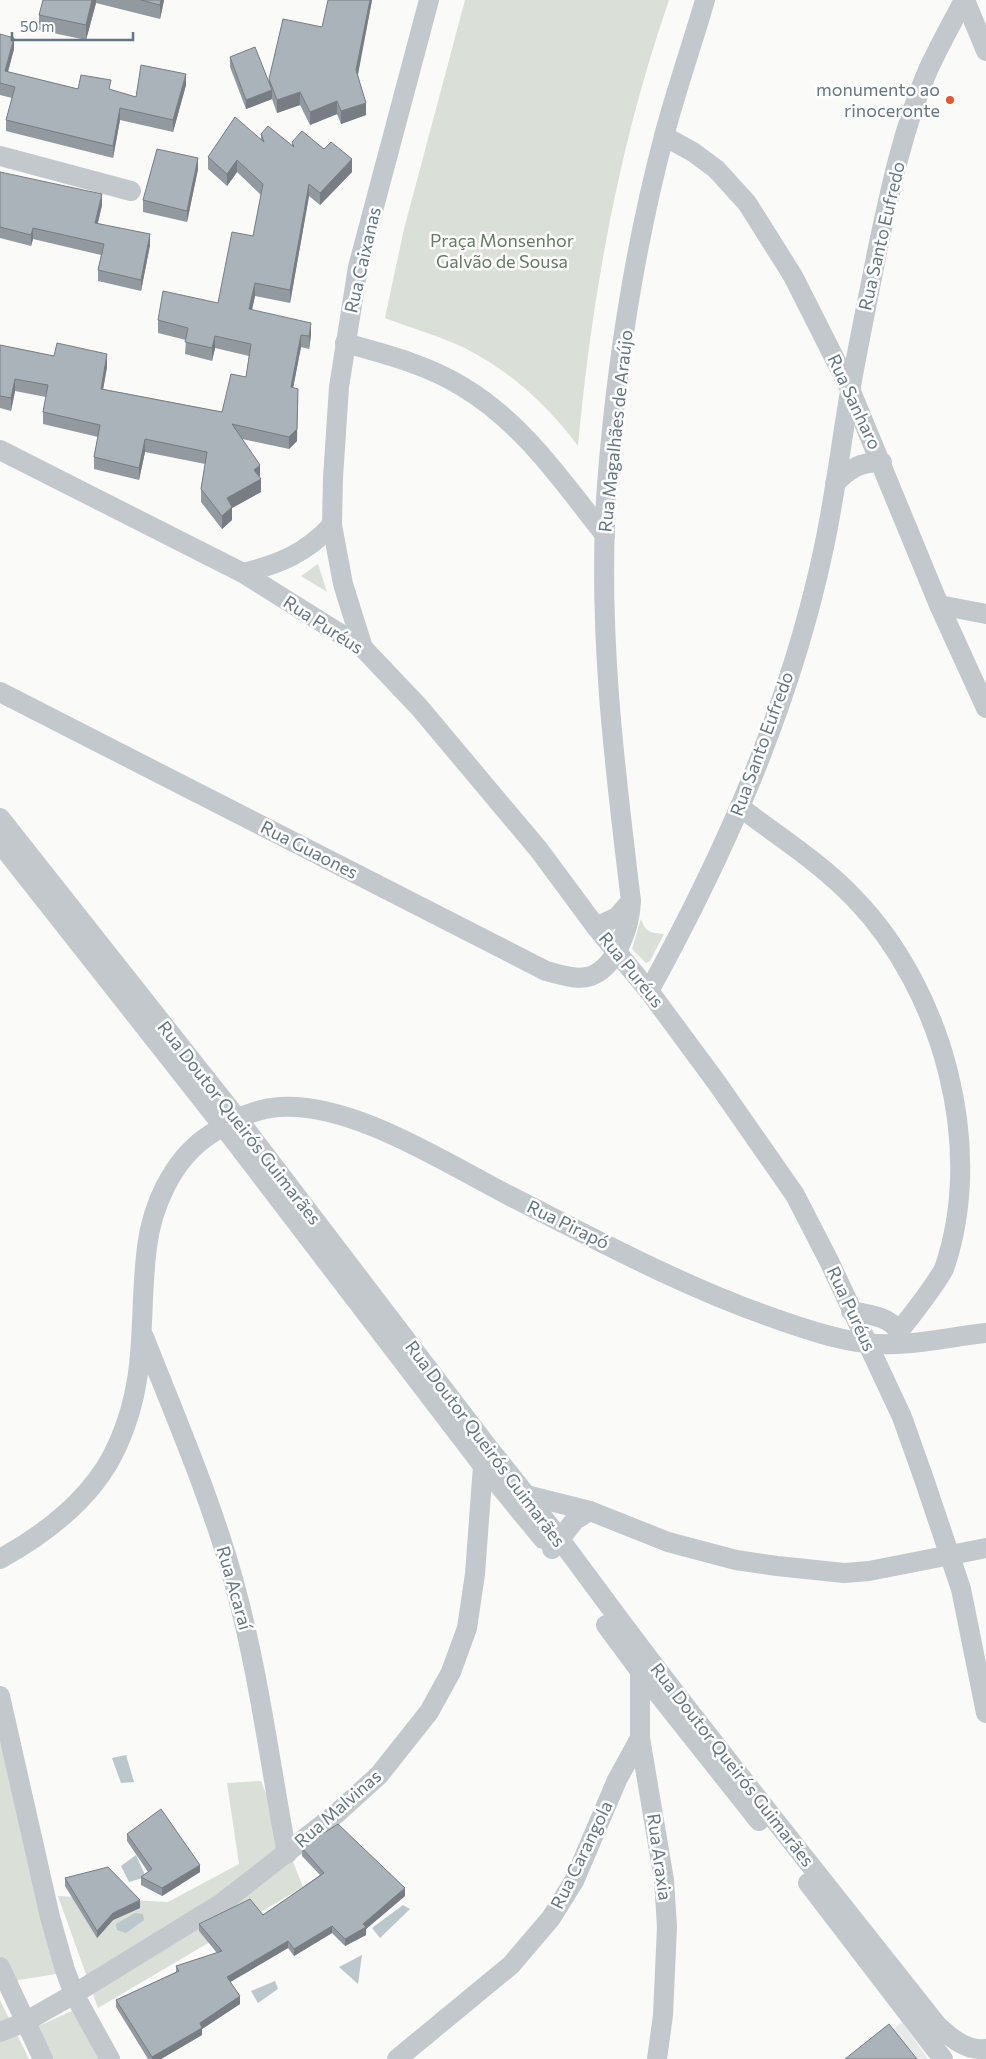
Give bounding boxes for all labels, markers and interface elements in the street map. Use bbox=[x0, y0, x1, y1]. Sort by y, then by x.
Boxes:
scale bar bbox=[12, 10, 134, 42]
text: 50 m bbox=[20, 17, 54, 35]
place label: monumento ao rinoceronte bbox=[816, 78, 940, 121]
marker: monumento ao rinoceronte bbox=[944, 94, 956, 106]
street label: Rua Santo Eufredo bbox=[853, 159, 909, 312]
street label: Rua Caixanas bbox=[339, 205, 385, 315]
park label: Praça Monsenhor Galvão de Sousa bbox=[430, 229, 574, 272]
street label: Rua Magalhães de Araújo bbox=[593, 329, 637, 533]
street label: Rua Sanharo bbox=[823, 350, 887, 453]
street label: Rua Puréus bbox=[279, 590, 368, 658]
street label: Rua Santo Eufredo bbox=[725, 668, 797, 819]
street label: Rua Guaones bbox=[257, 815, 362, 883]
street label: Rua Puréus bbox=[595, 927, 669, 1012]
street label: Rua Doutor Queirós Guimarães bbox=[153, 1016, 326, 1229]
street label: Rua Pirapó bbox=[524, 1195, 613, 1253]
street label: Rua Puréus bbox=[823, 1263, 881, 1354]
street label: Rua Doutor Queirós Guimarães bbox=[401, 1336, 571, 1551]
street label: Rua Acaraí bbox=[212, 1543, 258, 1634]
street label: Rua Doutor Queirós Guimarães bbox=[646, 1658, 819, 1871]
street label: Rua Malvinas bbox=[289, 1765, 385, 1852]
street label: Rua Carangola bbox=[545, 1797, 617, 1912]
street label: Rua Araxia bbox=[643, 1812, 677, 1902]

